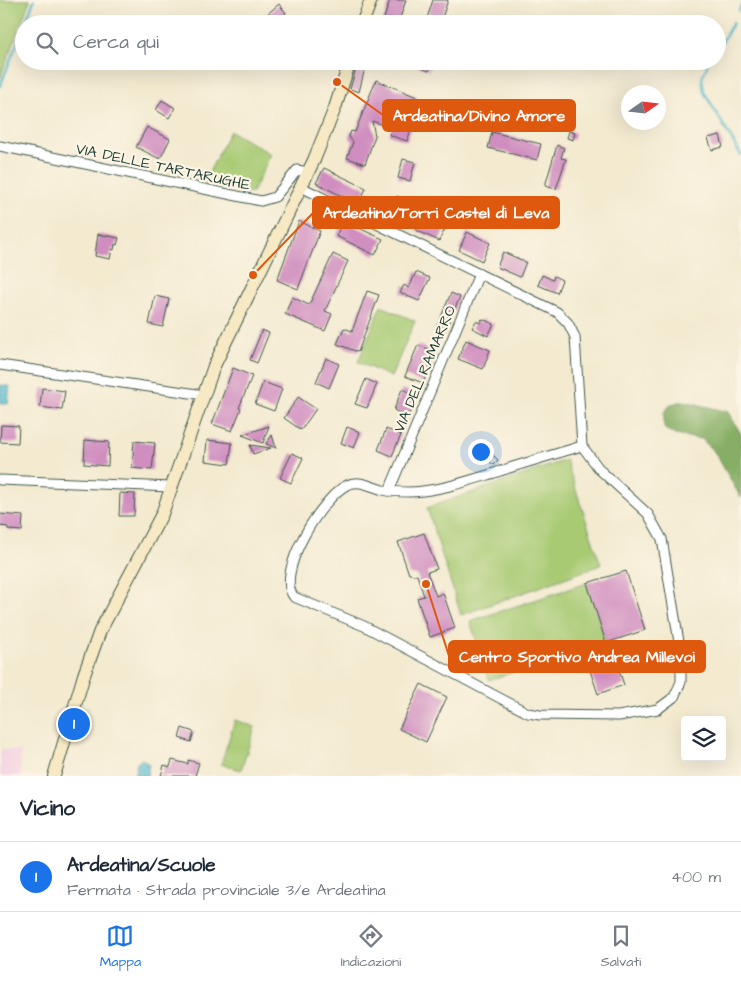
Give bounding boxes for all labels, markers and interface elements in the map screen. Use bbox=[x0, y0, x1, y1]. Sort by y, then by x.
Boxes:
search box bbox=[15, 15, 726, 70]
icon: search bbox=[33, 29, 61, 57]
text: Cerca qui bbox=[73, 29, 159, 56]
north arrow bbox=[621, 85, 666, 130]
callout: Ardeatina/Divino Amore bbox=[383, 100, 575, 131]
text: Ardeatina/Divino Amore bbox=[393, 105, 566, 127]
street label: VIA DELLE TARTARUGHE bbox=[74, 138, 252, 196]
callout: Ardeatina/Torri Castel di Leva bbox=[313, 197, 559, 228]
text: Ardeatina/Torri Castel di Leva bbox=[323, 202, 550, 224]
street label: VIA DEL RAMARRO bbox=[389, 302, 461, 436]
your location bbox=[468, 439, 494, 465]
callout: Centro Sportivo Andrea Millevoi bbox=[449, 641, 705, 672]
text: Centro Sportivo Andrea Millevoi bbox=[459, 646, 696, 668]
pin: 1 bbox=[58, 705, 90, 743]
map controls bbox=[681, 716, 726, 761]
button: layers bbox=[681, 716, 726, 761]
text: Vicino bbox=[20, 794, 75, 823]
text: Ardeatina/Scuole bbox=[67, 852, 216, 879]
text: 1 bbox=[35, 866, 37, 888]
text: 400 m bbox=[671, 866, 721, 888]
text: Fermata · Strada provinciale 3/e Ardeatina bbox=[67, 879, 386, 901]
tab: Mappa bbox=[100, 922, 141, 972]
tab: Indicazioni bbox=[341, 922, 401, 972]
tab: Salvati bbox=[601, 922, 641, 972]

